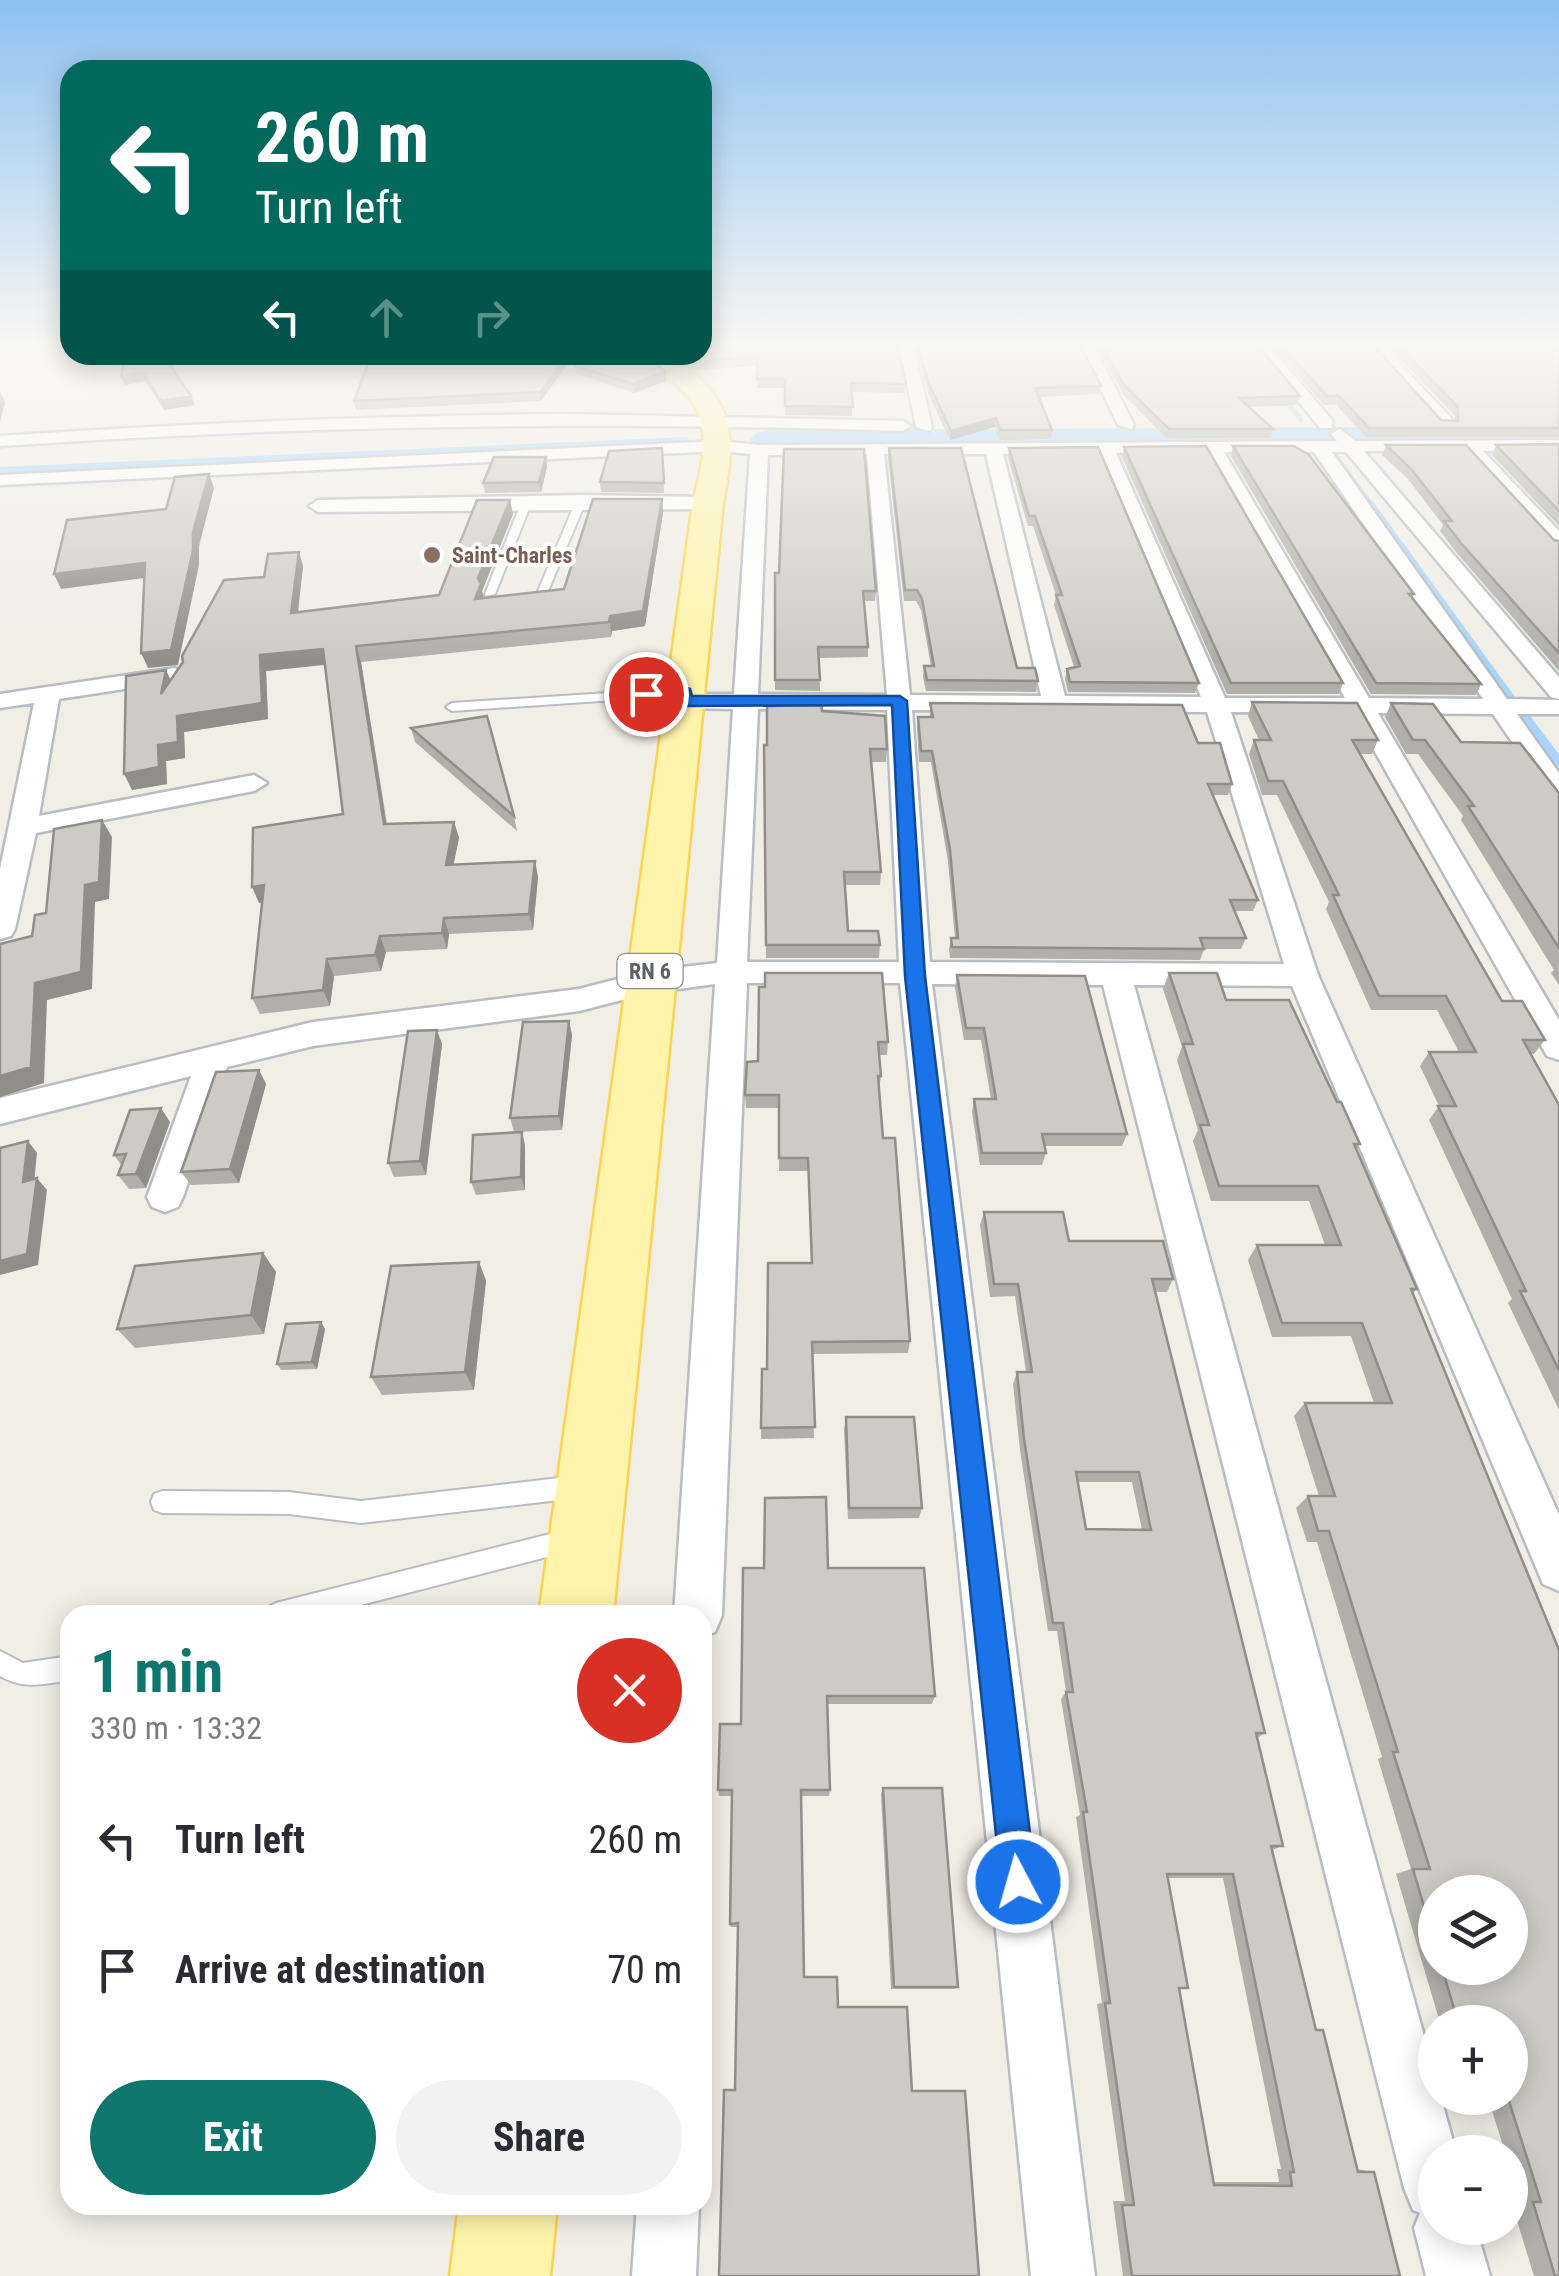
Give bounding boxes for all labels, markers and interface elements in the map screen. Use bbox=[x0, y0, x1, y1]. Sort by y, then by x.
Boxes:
text: 260 m bbox=[255, 97, 429, 179]
icon: left bbox=[90, 100, 220, 230]
text: Turn left bbox=[255, 181, 403, 234]
icon: left bbox=[254, 290, 309, 345]
icon: ahead bbox=[359, 290, 414, 345]
icon: right bbox=[464, 290, 519, 345]
place label: Saint-Charles bbox=[452, 543, 572, 568]
marker: Saint-Charles bbox=[421, 544, 443, 566]
pin bbox=[604, 652, 689, 737]
icon: arrive bbox=[619, 667, 674, 722]
road number: RN 6 bbox=[618, 954, 682, 988]
text: 1 min bbox=[90, 1636, 223, 1707]
button: close bbox=[577, 1638, 682, 1743]
text: 330 m · 13:32 bbox=[90, 1709, 262, 1747]
icon: left bbox=[90, 1813, 145, 1868]
text: Turn left bbox=[175, 1818, 305, 1862]
text: 260 m bbox=[588, 1818, 682, 1862]
position arrow bbox=[966, 1830, 1070, 1934]
map controls bbox=[1418, 1875, 1528, 2245]
button: layers bbox=[1418, 1875, 1528, 1985]
icon: arrive bbox=[90, 1943, 145, 1998]
text: Arrive at destination bbox=[175, 1948, 485, 1992]
text: 70 m bbox=[607, 1948, 682, 1992]
button: + bbox=[1418, 2005, 1528, 2115]
button: Exit bbox=[90, 2080, 376, 2195]
button: Share bbox=[396, 2080, 682, 2195]
button: − bbox=[1418, 2135, 1528, 2245]

